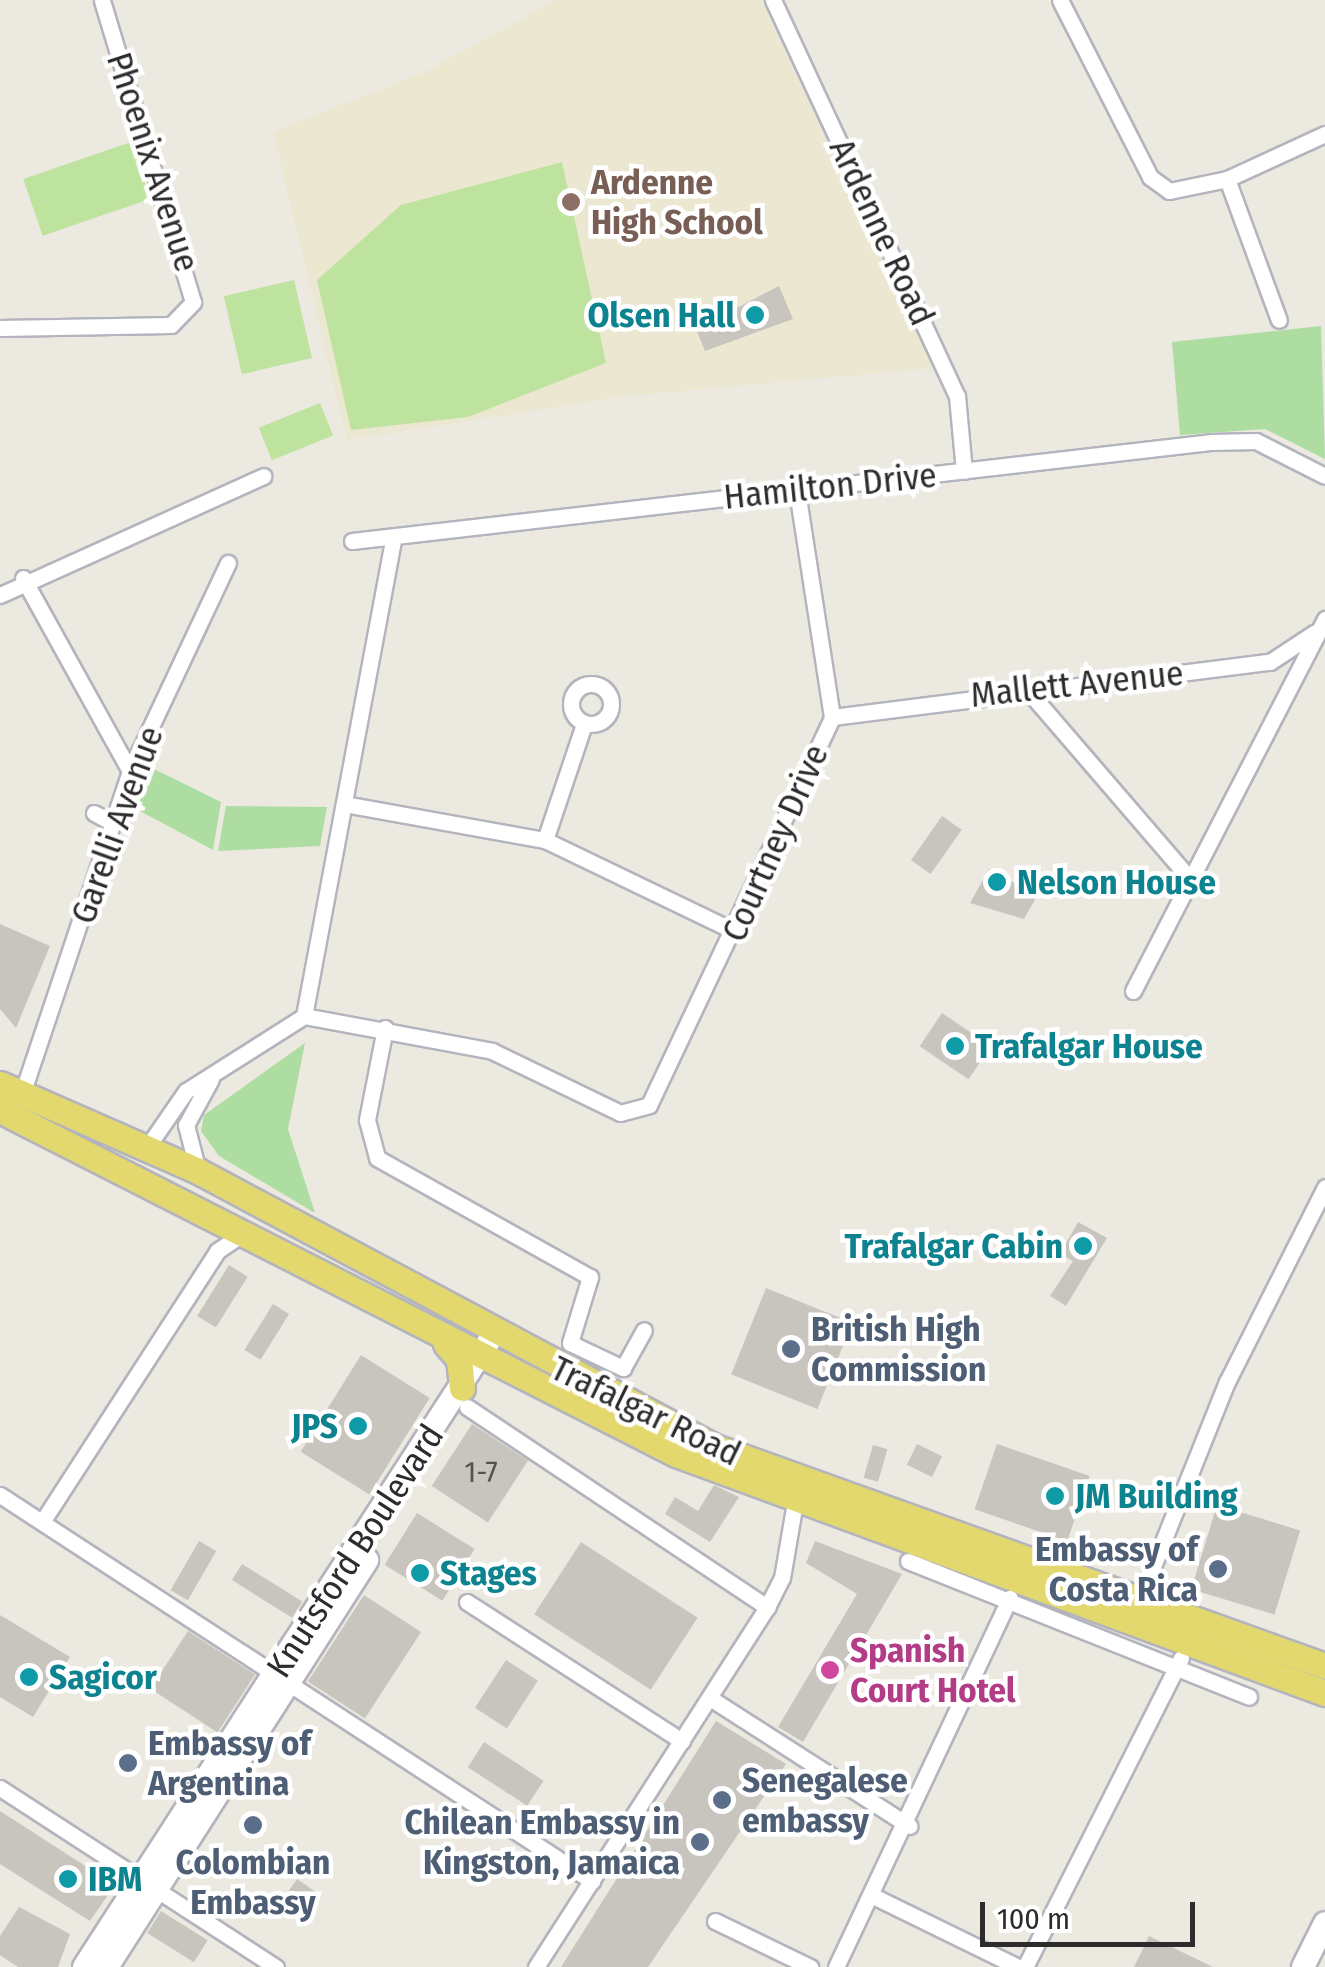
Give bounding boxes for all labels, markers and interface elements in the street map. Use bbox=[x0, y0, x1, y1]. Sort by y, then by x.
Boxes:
street label: Phoenix Avenue bbox=[98, 47, 208, 277]
street label: Ardenne Road bbox=[821, 132, 943, 332]
place label: Ardenne High School bbox=[591, 161, 763, 243]
marker: Ardenne High School bbox=[560, 191, 582, 213]
place label: Olsen Hall bbox=[587, 294, 735, 336]
marker: Olsen Hall bbox=[744, 304, 766, 326]
street label: Hamilton Drive bbox=[722, 454, 938, 518]
street label: Mallett Avenue bbox=[969, 652, 1185, 716]
street label: Garelli Avenue bbox=[62, 721, 172, 929]
street label: Courtney Drive bbox=[713, 738, 837, 948]
place label: Nelson House bbox=[1017, 861, 1216, 903]
marker: Nelson House bbox=[986, 871, 1008, 893]
place label: Trafalgar House bbox=[975, 1025, 1203, 1067]
marker: Trafalgar House bbox=[944, 1035, 966, 1057]
place label: Trafalgar Cabin bbox=[844, 1225, 1063, 1267]
marker: Trafalgar Cabin bbox=[1072, 1235, 1094, 1257]
place label: British High Commission bbox=[811, 1308, 986, 1390]
marker: British High Commission bbox=[780, 1338, 802, 1360]
street label: Trafalgar Road bbox=[544, 1347, 748, 1475]
place label: JPS bbox=[291, 1405, 338, 1447]
marker: JPS bbox=[347, 1415, 369, 1437]
street label: Knutsford Boulevard bbox=[258, 1417, 452, 1685]
house number: 1-7 bbox=[464, 1454, 498, 1490]
place label: JM Building bbox=[1075, 1475, 1238, 1517]
marker: JM Building bbox=[1044, 1485, 1066, 1507]
place label: Embassy of Costa Rica bbox=[1035, 1528, 1198, 1610]
place label: Stages bbox=[440, 1552, 537, 1594]
marker: Embassy of Costa Rica bbox=[1207, 1558, 1229, 1580]
marker: Stages bbox=[409, 1562, 431, 1584]
place label: Spanish Court Hotel bbox=[850, 1629, 1016, 1711]
place label: Sagicor bbox=[49, 1656, 157, 1698]
marker: Spanish Court Hotel bbox=[819, 1659, 841, 1681]
marker: Sagicor bbox=[18, 1666, 40, 1688]
place label: Embassy of Argentina bbox=[148, 1722, 311, 1804]
marker: Embassy of Argentina bbox=[117, 1752, 139, 1774]
place label: Senegalese embassy bbox=[742, 1759, 908, 1841]
marker: Senegalese embassy bbox=[711, 1789, 733, 1811]
place label: Chilean Embassy in Kingston, Jamaica bbox=[405, 1801, 680, 1883]
marker: Colombian Embassy bbox=[242, 1814, 264, 1836]
marker: Chilean Embassy in Kingston, Jamaica bbox=[689, 1831, 711, 1853]
place label: Colombian Embassy bbox=[176, 1841, 330, 1923]
place label: IBM bbox=[88, 1858, 142, 1900]
marker: IBM bbox=[57, 1868, 79, 1890]
scale bar bbox=[985, 1882, 1200, 1944]
text: 100 m bbox=[997, 1901, 1070, 1937]

